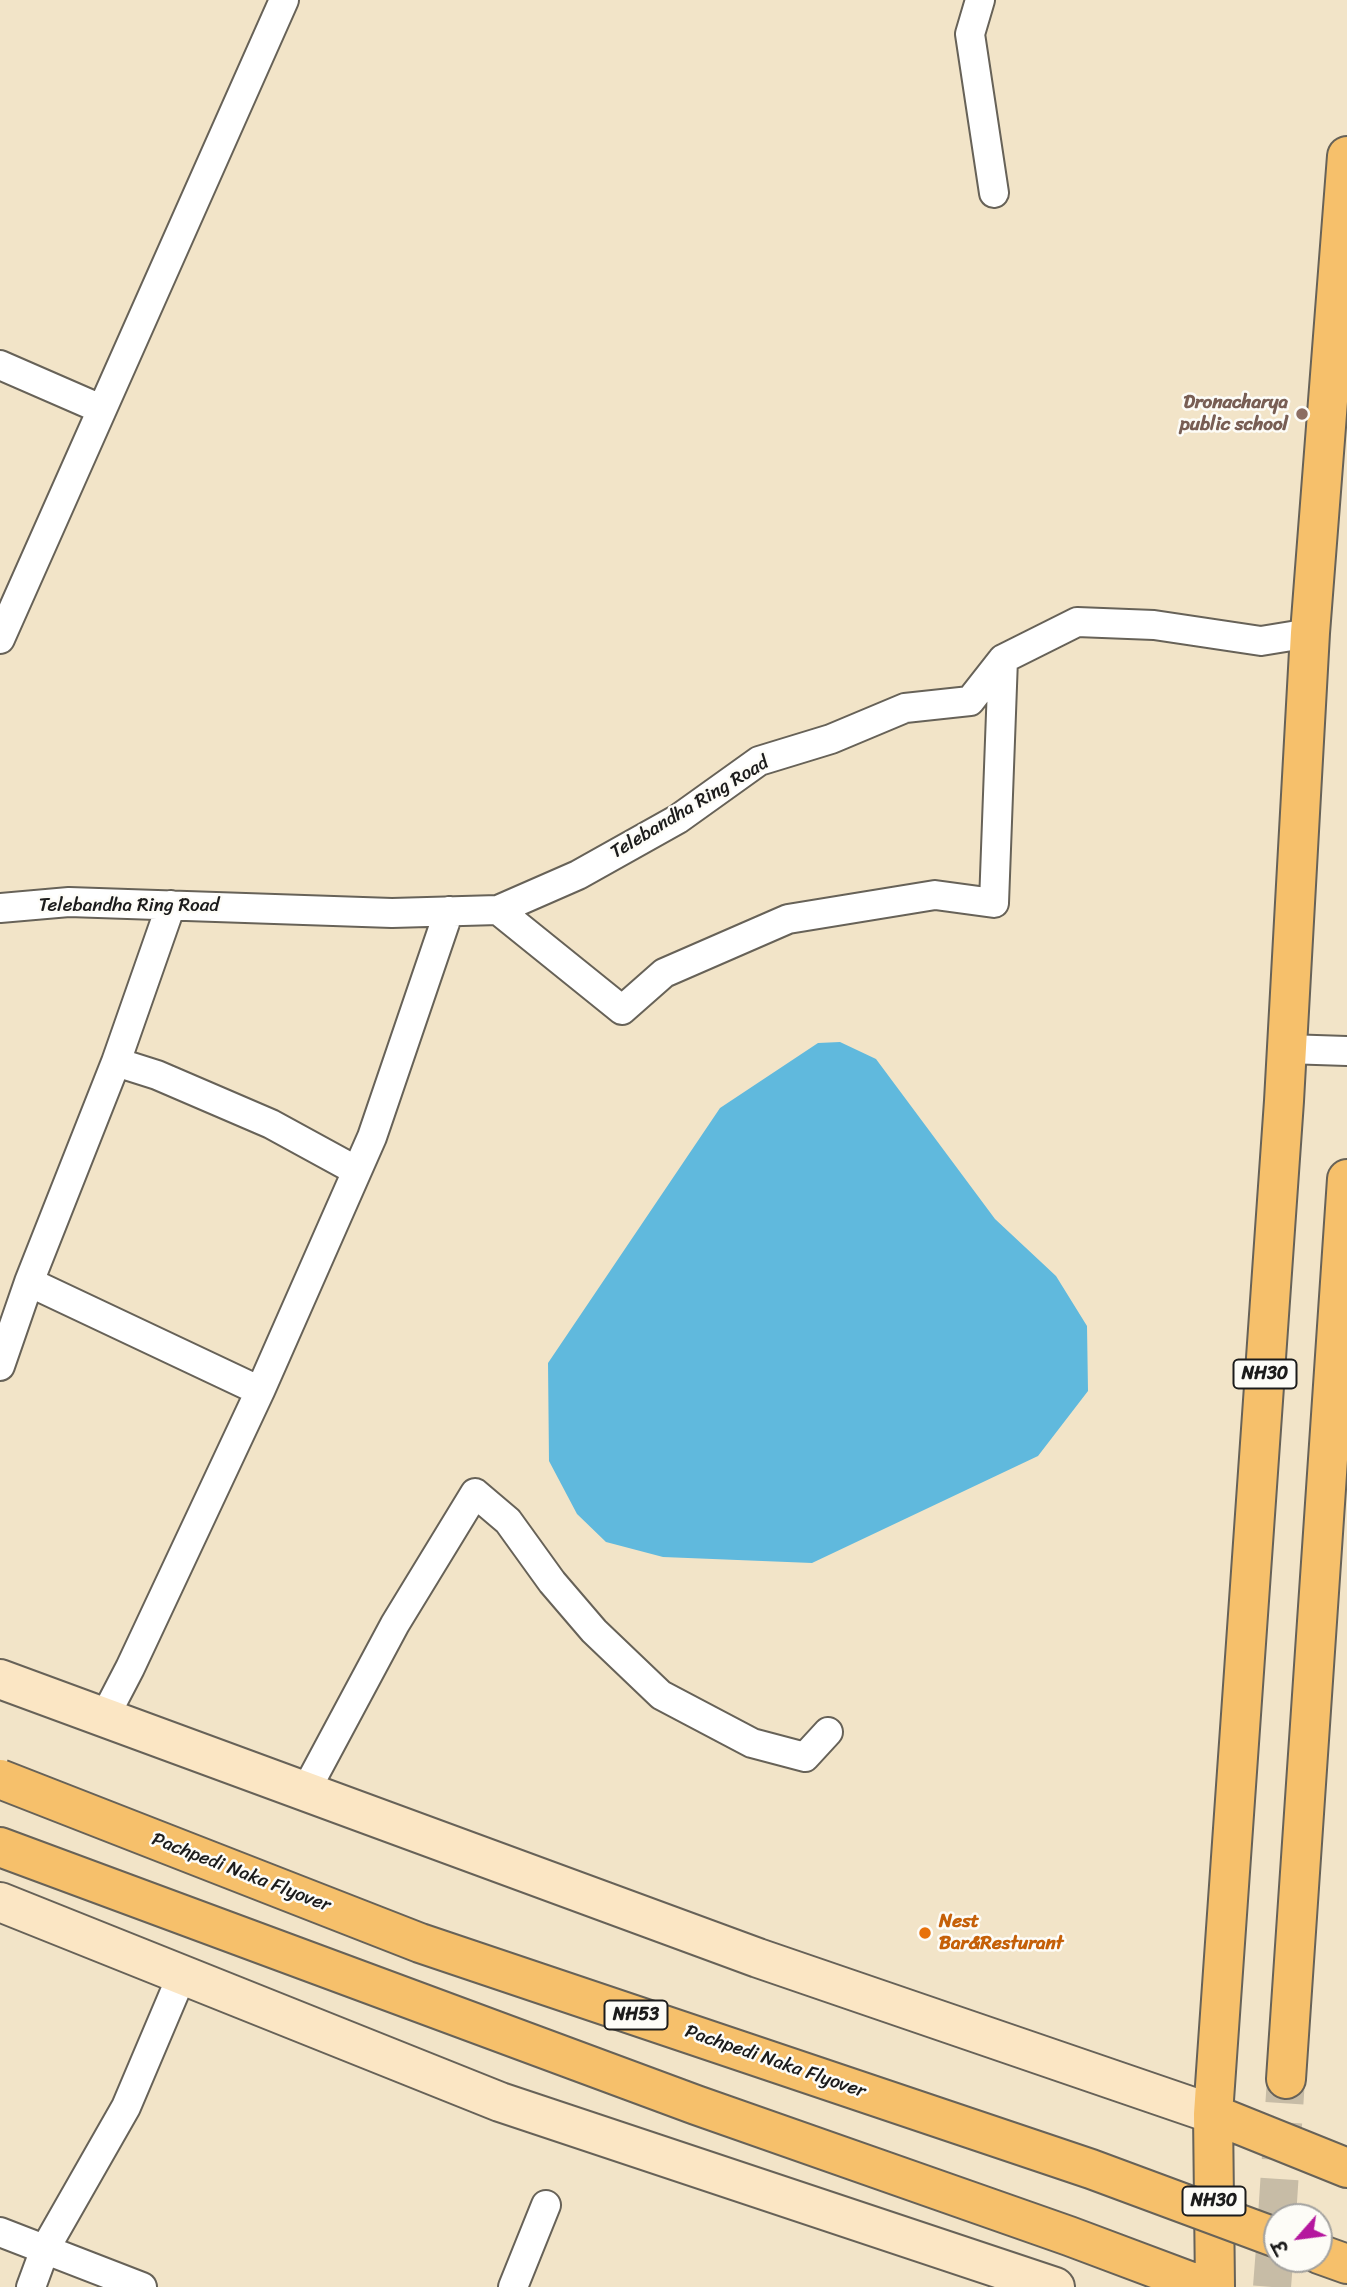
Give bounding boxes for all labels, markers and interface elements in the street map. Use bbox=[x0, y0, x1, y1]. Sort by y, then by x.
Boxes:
place label: Dronacharya public school bbox=[1180, 392, 1288, 436]
marker: Dronacharya public school bbox=[1294, 406, 1310, 422]
street label: Telebandha Ring Road bbox=[607, 752, 773, 864]
street label: Telebandha Ring Road bbox=[39, 895, 219, 917]
road number: NH30 bbox=[1234, 1359, 1296, 1388]
street label: Pachpedi Naka Flyover bbox=[148, 1828, 334, 1918]
place label: Nest Bar&Resturant bbox=[939, 1911, 1063, 1955]
marker: Nest Bar&Resturant bbox=[917, 1925, 933, 1941]
road number: NH53 bbox=[604, 2000, 668, 2029]
street label: Pachpedi Naka Flyover bbox=[682, 2020, 868, 2104]
road number: NH30 bbox=[1182, 2186, 1246, 2216]
north arrow bbox=[1263, 2203, 1333, 2273]
text: उ bbox=[1263, 2234, 1298, 2260]

